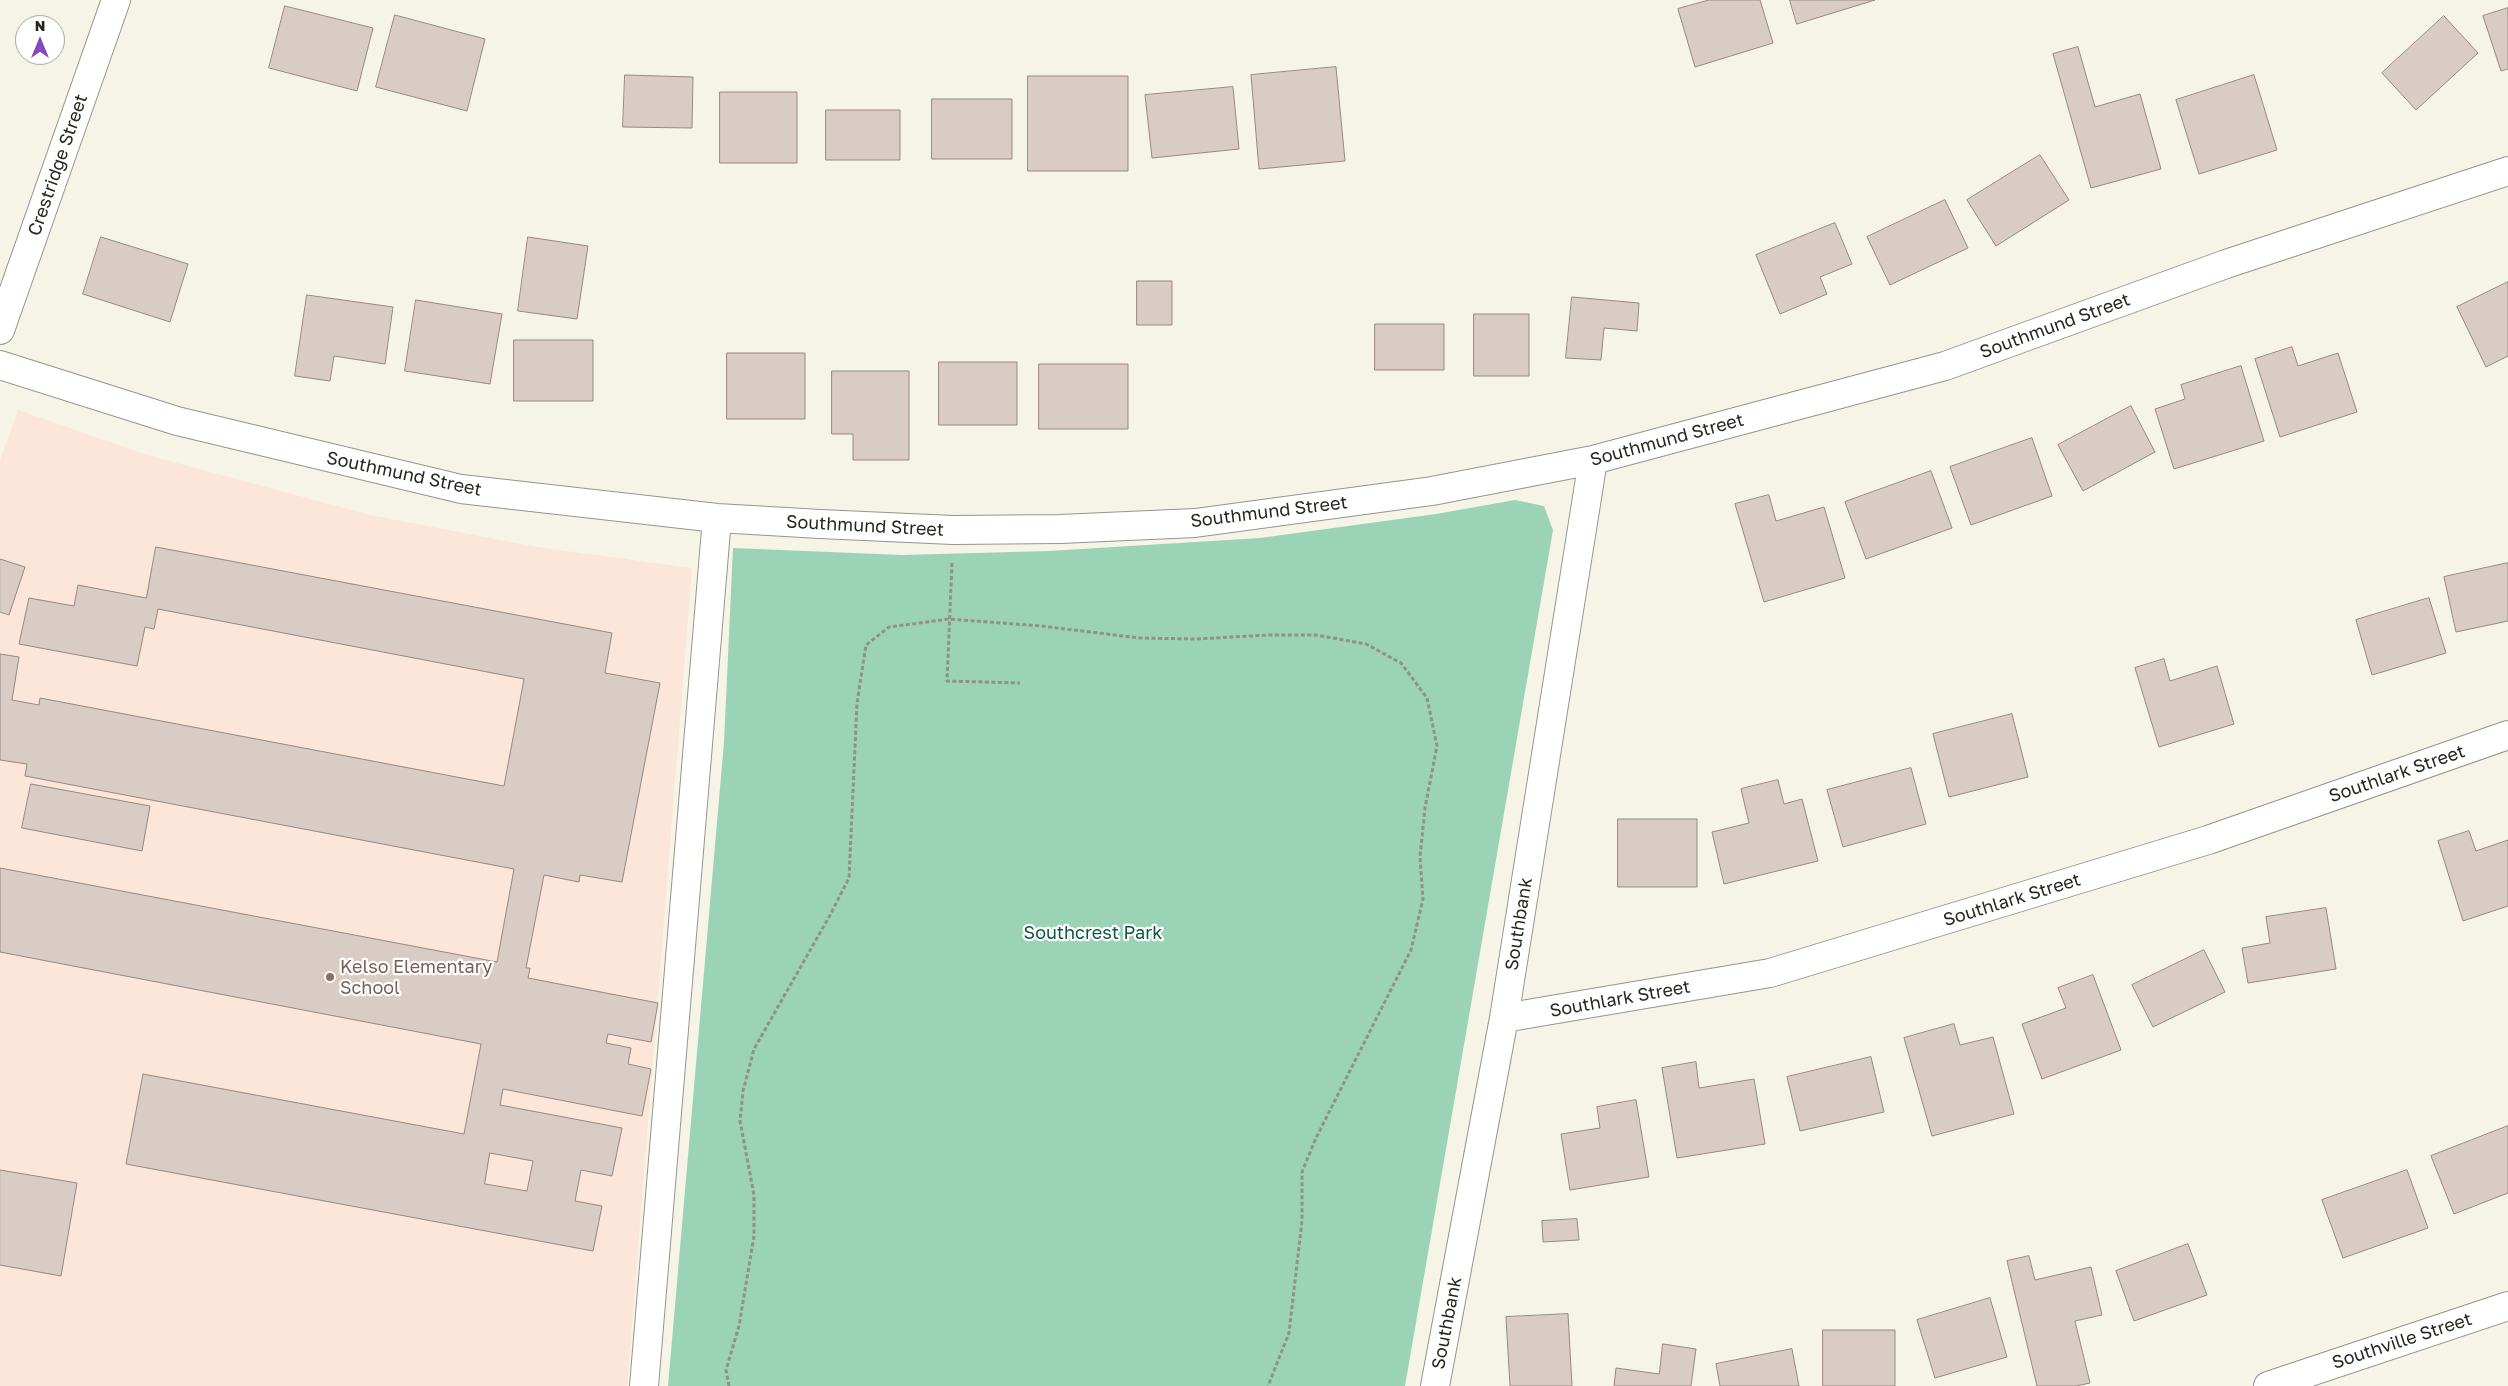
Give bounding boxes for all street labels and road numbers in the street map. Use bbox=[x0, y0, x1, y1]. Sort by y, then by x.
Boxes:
street label: Crestridge Street bbox=[24, 91, 92, 239]
street label: Southmund Street bbox=[1977, 289, 2133, 363]
street label: Southmund Street bbox=[1588, 409, 1746, 471]
street label: Southmund Street bbox=[324, 447, 484, 501]
street label: Southmund Street bbox=[1189, 492, 1349, 532]
street label: Southmund Street bbox=[785, 511, 945, 541]
street label: Southlark Street bbox=[2326, 741, 2468, 807]
street label: Southlark Street bbox=[1941, 869, 2083, 931]
street label: Southbank bbox=[1501, 876, 1537, 972]
street label: Southlark Street bbox=[1548, 976, 1692, 1022]
street label: Southbank bbox=[1427, 1275, 1467, 1371]
street label: Southville Street bbox=[2329, 1308, 2475, 1374]

